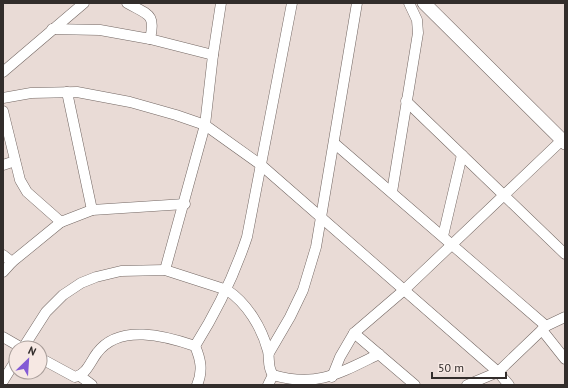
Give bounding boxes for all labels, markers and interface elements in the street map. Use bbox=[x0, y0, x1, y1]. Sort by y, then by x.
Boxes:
north arrow bbox=[8, 340, 48, 380]
text: N bbox=[26, 343, 38, 359]
scale bar bbox=[432, 354, 506, 380]
text: 50 m bbox=[438, 360, 464, 375]

